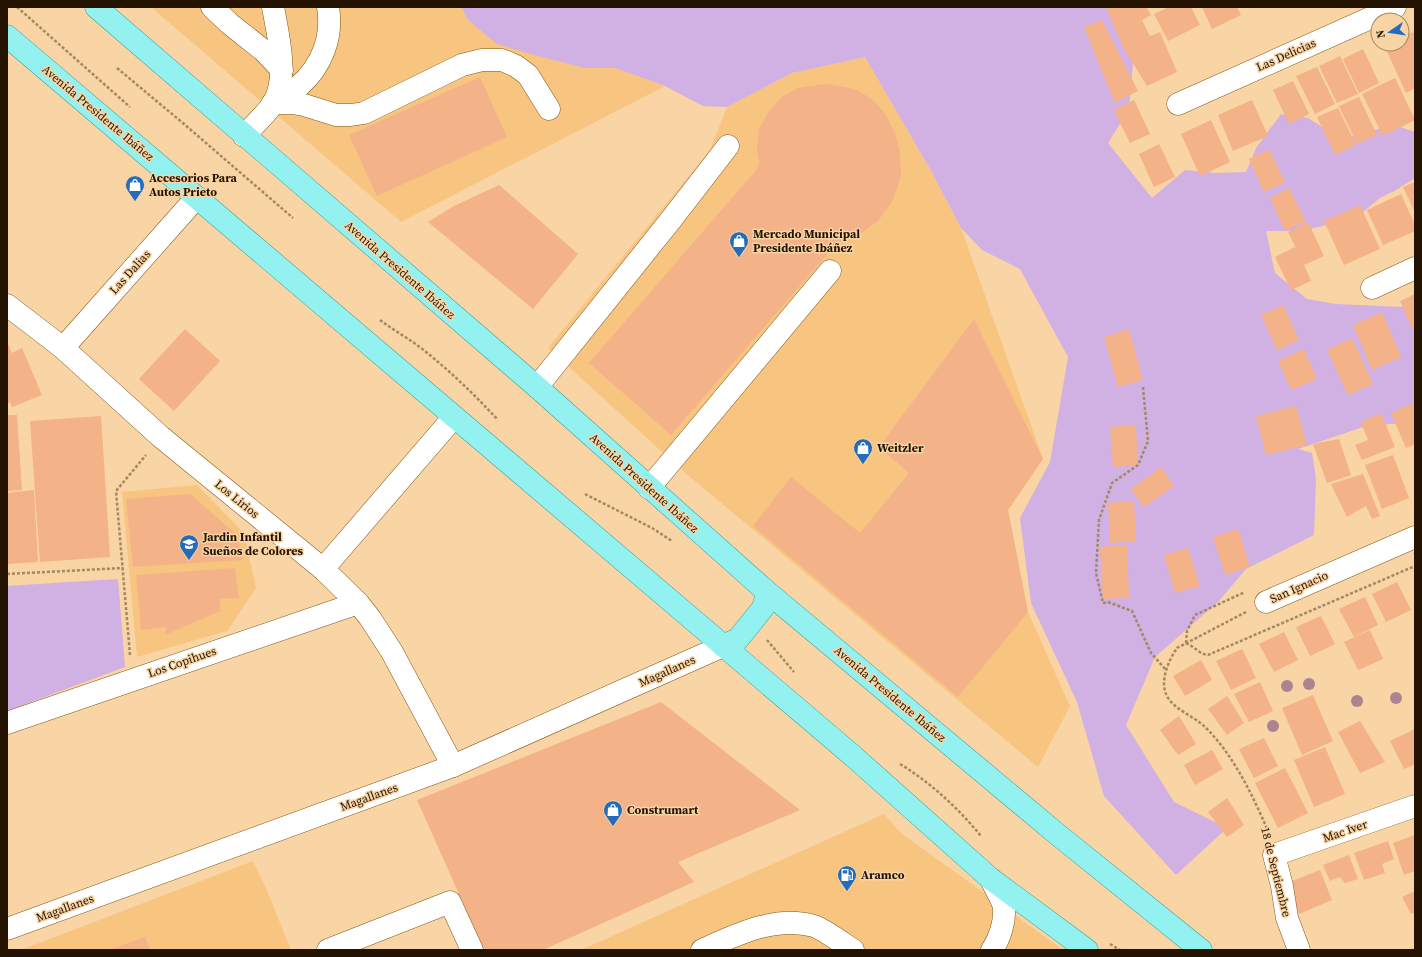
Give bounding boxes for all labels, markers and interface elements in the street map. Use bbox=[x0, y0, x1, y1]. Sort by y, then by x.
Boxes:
north arrow bbox=[1370, 12, 1410, 52]
text: N bbox=[1373, 29, 1389, 40]
street label: Las Delicias bbox=[1254, 35, 1318, 75]
street label: Avenida Presidente Ibáñez bbox=[39, 61, 158, 165]
place label: Accesorios Para Autos Prieto bbox=[149, 170, 237, 200]
shop icon: Accesorios Para Autos Prieto bbox=[124, 174, 146, 202]
street label: Avenida Presidente Ibáñez bbox=[341, 217, 459, 323]
place label: Mercado Municipal Presidente Ibáñez bbox=[753, 226, 860, 256]
shop icon: Mercado Municipal Presidente Ibáñez bbox=[728, 230, 750, 258]
street label: Las Dalias bbox=[106, 246, 154, 298]
street label: Avenida Presidente Ibáñez bbox=[586, 430, 702, 537]
shop icon: Weitzler bbox=[852, 437, 874, 465]
place label: Weitzler bbox=[877, 440, 924, 456]
street label: Los Lirios bbox=[211, 476, 263, 522]
place label: Jardin Infantil Sueños de Colores bbox=[202, 529, 304, 559]
school or university icon: Jardin Infantil Sueños de Colores bbox=[178, 533, 200, 561]
street label: San Ignacio bbox=[1267, 567, 1331, 607]
street label: Avenida Presidente Ibáñez bbox=[831, 642, 950, 746]
street label: Los Copihues bbox=[145, 643, 219, 681]
street label: Magallanes bbox=[636, 651, 698, 691]
street label: Magallanes bbox=[338, 779, 400, 815]
shop icon: Construmart bbox=[602, 799, 624, 827]
place label: Construmart bbox=[627, 802, 699, 818]
street label: Mac Iver bbox=[1320, 816, 1370, 846]
street label: 18 de Septiembre bbox=[1257, 825, 1295, 919]
fuel station icon: Aramco bbox=[836, 864, 858, 892]
place label: Aramco bbox=[861, 867, 905, 883]
street label: Magallanes bbox=[34, 890, 96, 926]

